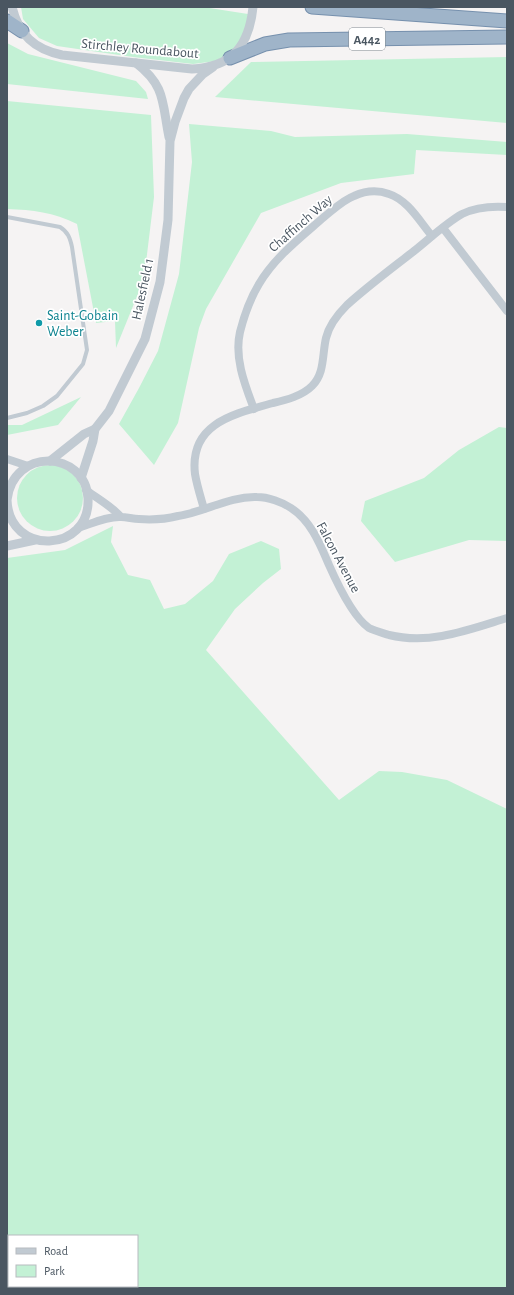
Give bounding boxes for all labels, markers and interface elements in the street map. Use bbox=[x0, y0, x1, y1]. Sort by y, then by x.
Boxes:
road number: A442 bbox=[349, 28, 385, 50]
street label: Stirchley Roundabout bbox=[81, 37, 200, 61]
street label: Chaffinch Way bbox=[266, 193, 335, 255]
street label: Halesfield 1 bbox=[130, 257, 156, 321]
place label: Saint-Gobain Weber bbox=[47, 309, 118, 339]
marker: Saint-Gobain Weber bbox=[34, 318, 44, 328]
street label: Falcon Avenue bbox=[314, 520, 363, 595]
legend bbox=[8, 1235, 138, 1287]
text: Road bbox=[44, 1245, 68, 1257]
text: Park bbox=[44, 1265, 65, 1277]

